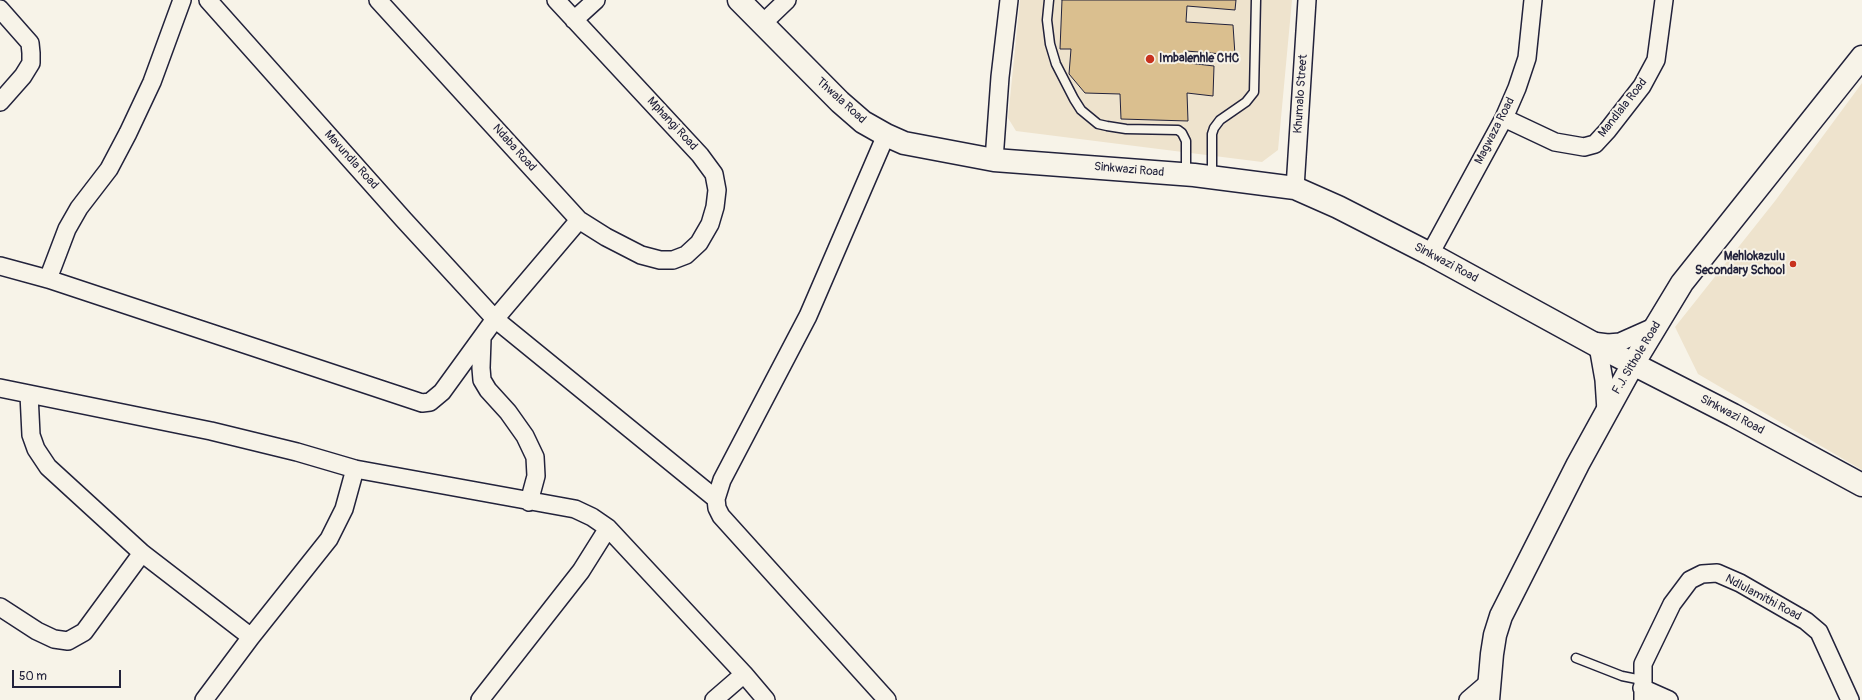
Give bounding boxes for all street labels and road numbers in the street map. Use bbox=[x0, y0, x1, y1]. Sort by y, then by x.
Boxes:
street label: Khumalo Street bbox=[1291, 54, 1311, 134]
street label: Thwala Road bbox=[813, 75, 869, 127]
street label: Mandlala Road bbox=[1596, 76, 1650, 140]
street label: Mphangi Road bbox=[644, 94, 700, 154]
street label: Magwaza Road bbox=[1472, 95, 1518, 167]
street label: Ndaba Road bbox=[489, 121, 539, 175]
street label: Mavundla Road bbox=[321, 128, 381, 192]
street label: Sinkwazi Road bbox=[1093, 160, 1165, 180]
street label: Sinkwazi Road bbox=[1412, 240, 1480, 286]
street label: F.J. Sithole Road bbox=[1610, 319, 1664, 397]
street label: Sinkwazi Road bbox=[1698, 392, 1766, 438]
street label: Ndlulamithi Road bbox=[1722, 572, 1804, 624]

